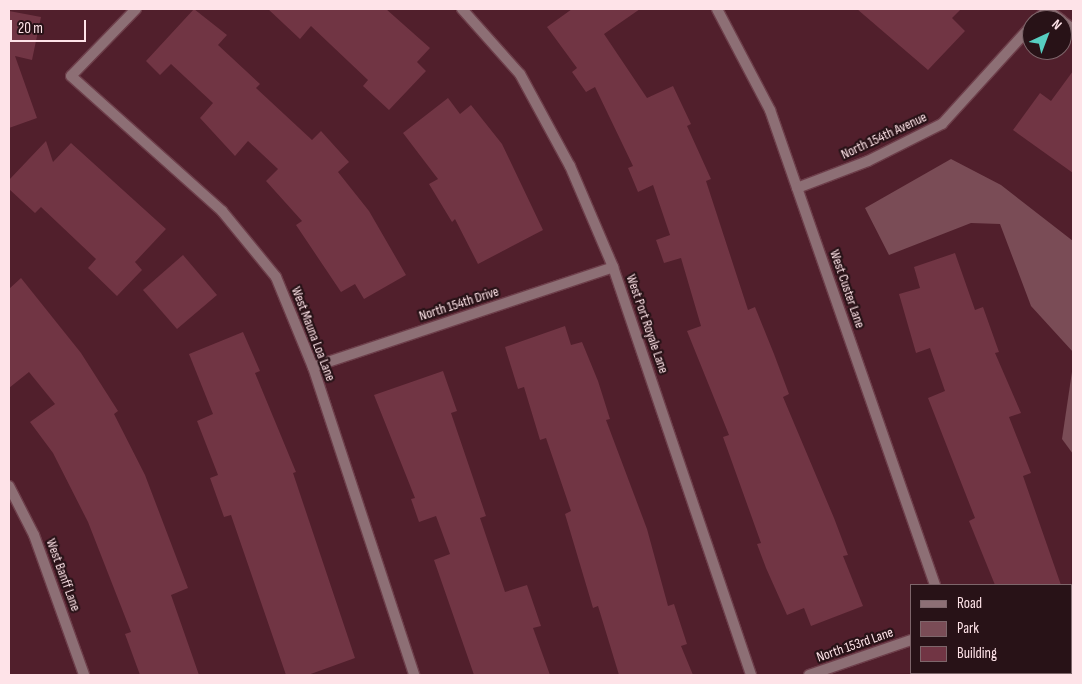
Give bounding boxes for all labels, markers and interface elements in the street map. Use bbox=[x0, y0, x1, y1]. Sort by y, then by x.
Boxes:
scale bar bbox=[12, 10, 89, 42]
north arrow bbox=[1022, 10, 1072, 60]
text: N bbox=[1048, 16, 1065, 33]
text: 20 m bbox=[18, 19, 43, 38]
street label: North 154th Avenue bbox=[838, 109, 930, 163]
street label: West Custer Lane bbox=[826, 248, 868, 330]
street label: West Port Royale Lane bbox=[622, 272, 672, 376]
street label: North 154th Drive bbox=[417, 283, 501, 325]
street label: West Mauna Loa Lane bbox=[287, 284, 339, 384]
street label: West Banff Lane bbox=[42, 536, 84, 614]
legend bbox=[910, 584, 1072, 674]
text: Road bbox=[957, 594, 982, 613]
text: Park bbox=[957, 619, 979, 638]
street label: North 153rd Lane bbox=[814, 624, 896, 666]
text: Building bbox=[957, 644, 997, 663]

